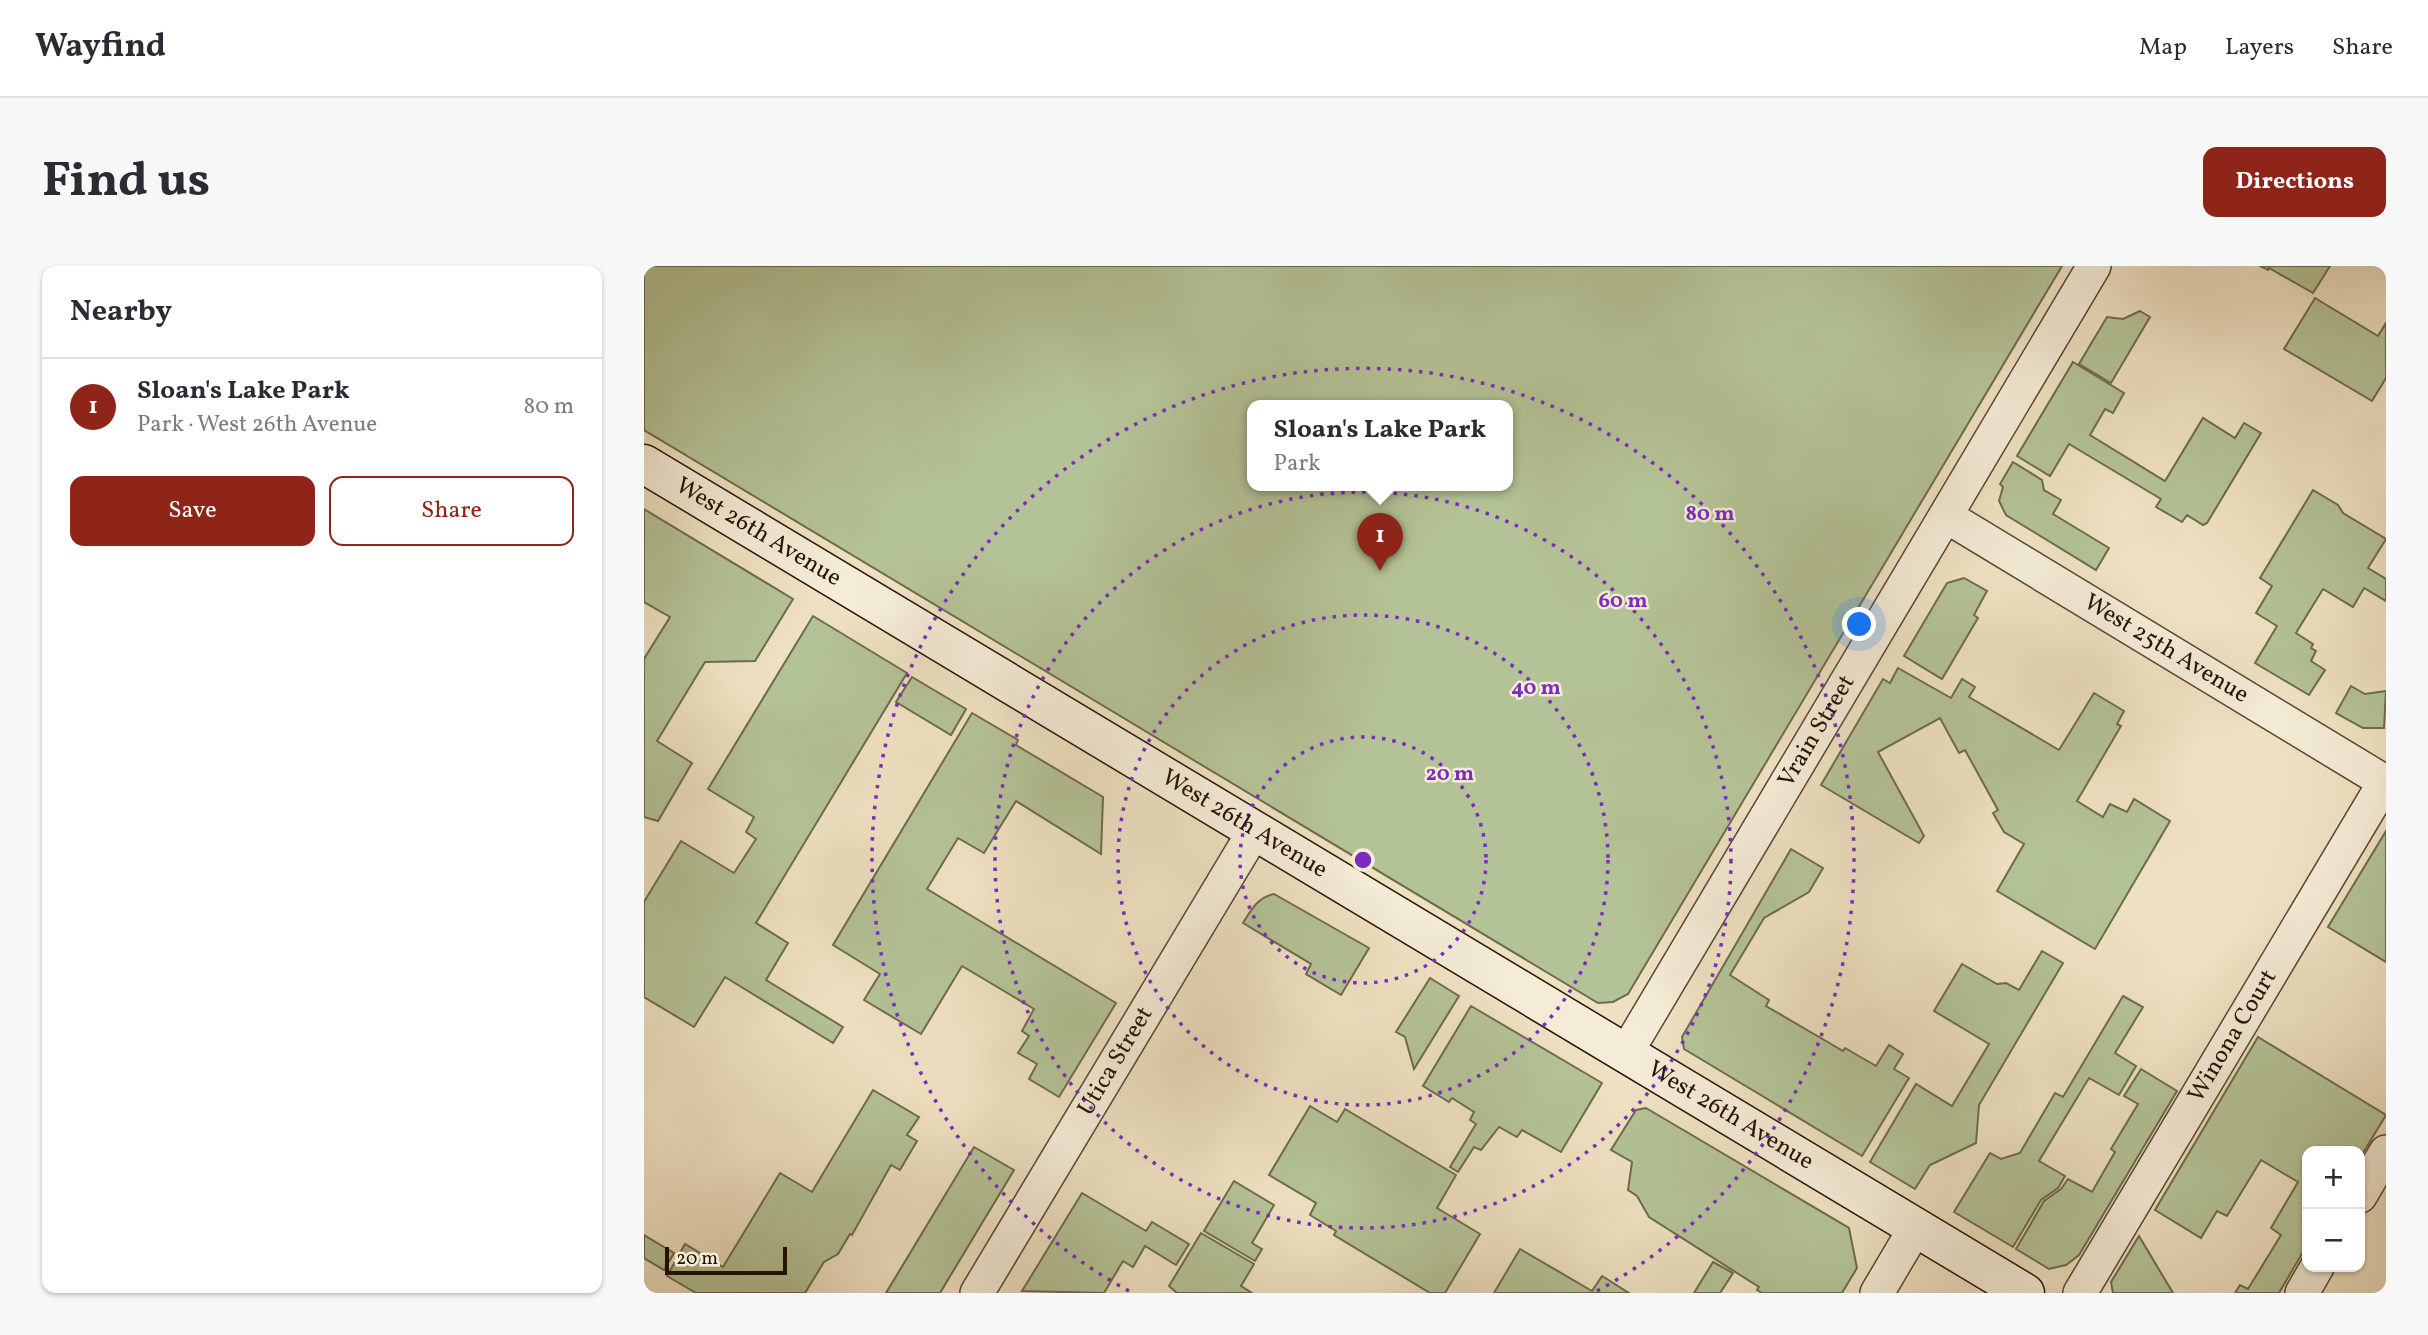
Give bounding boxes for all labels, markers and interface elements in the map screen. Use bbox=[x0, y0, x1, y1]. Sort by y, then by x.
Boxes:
text: Wayfind bbox=[35, 25, 166, 71]
text: Map bbox=[2139, 31, 2187, 65]
text: Layers bbox=[2225, 31, 2294, 65]
text: Share bbox=[2332, 31, 2393, 65]
button: Directions bbox=[2203, 147, 2386, 217]
text: Find us bbox=[42, 148, 210, 217]
text: Nearby bbox=[70, 291, 172, 333]
text: Sloan's Lake Park bbox=[137, 373, 350, 409]
text: 1 bbox=[88, 391, 98, 423]
text: 80 m bbox=[524, 391, 574, 423]
popup bbox=[1247, 400, 1513, 491]
text: Park · West 26th Avenue bbox=[137, 409, 377, 441]
text: Sloan's Lake Park bbox=[1274, 412, 1486, 448]
text: Park bbox=[1274, 448, 1321, 480]
street label: West 26th Avenue bbox=[669, 469, 847, 595]
button: Save bbox=[70, 476, 315, 546]
button: Share bbox=[329, 476, 574, 546]
text: 80 m bbox=[1686, 500, 1734, 529]
pin: 1 bbox=[1357, 513, 1403, 571]
street label: West 25th Avenue bbox=[2077, 586, 2255, 712]
text: 60 m bbox=[1599, 587, 1647, 616]
your location bbox=[1842, 607, 1876, 641]
street label: Vrain Street bbox=[1770, 669, 1864, 794]
text: 40 m bbox=[1511, 674, 1561, 703]
text: 20 m bbox=[1426, 760, 1474, 789]
street label: West 26th Avenue bbox=[1155, 761, 1334, 887]
centre of rings bbox=[1351, 848, 1375, 872]
street label: Winona Court bbox=[2180, 963, 2286, 1109]
street label: Utica Street bbox=[1070, 1000, 1162, 1123]
street label: West 26th Avenue bbox=[1641, 1053, 1820, 1179]
map controls bbox=[2302, 1146, 2365, 1272]
button: + bbox=[2302, 1146, 2365, 1209]
button: − bbox=[2302, 1209, 2365, 1272]
scale bar bbox=[665, 1244, 788, 1276]
text: 20 m bbox=[676, 1246, 718, 1272]

